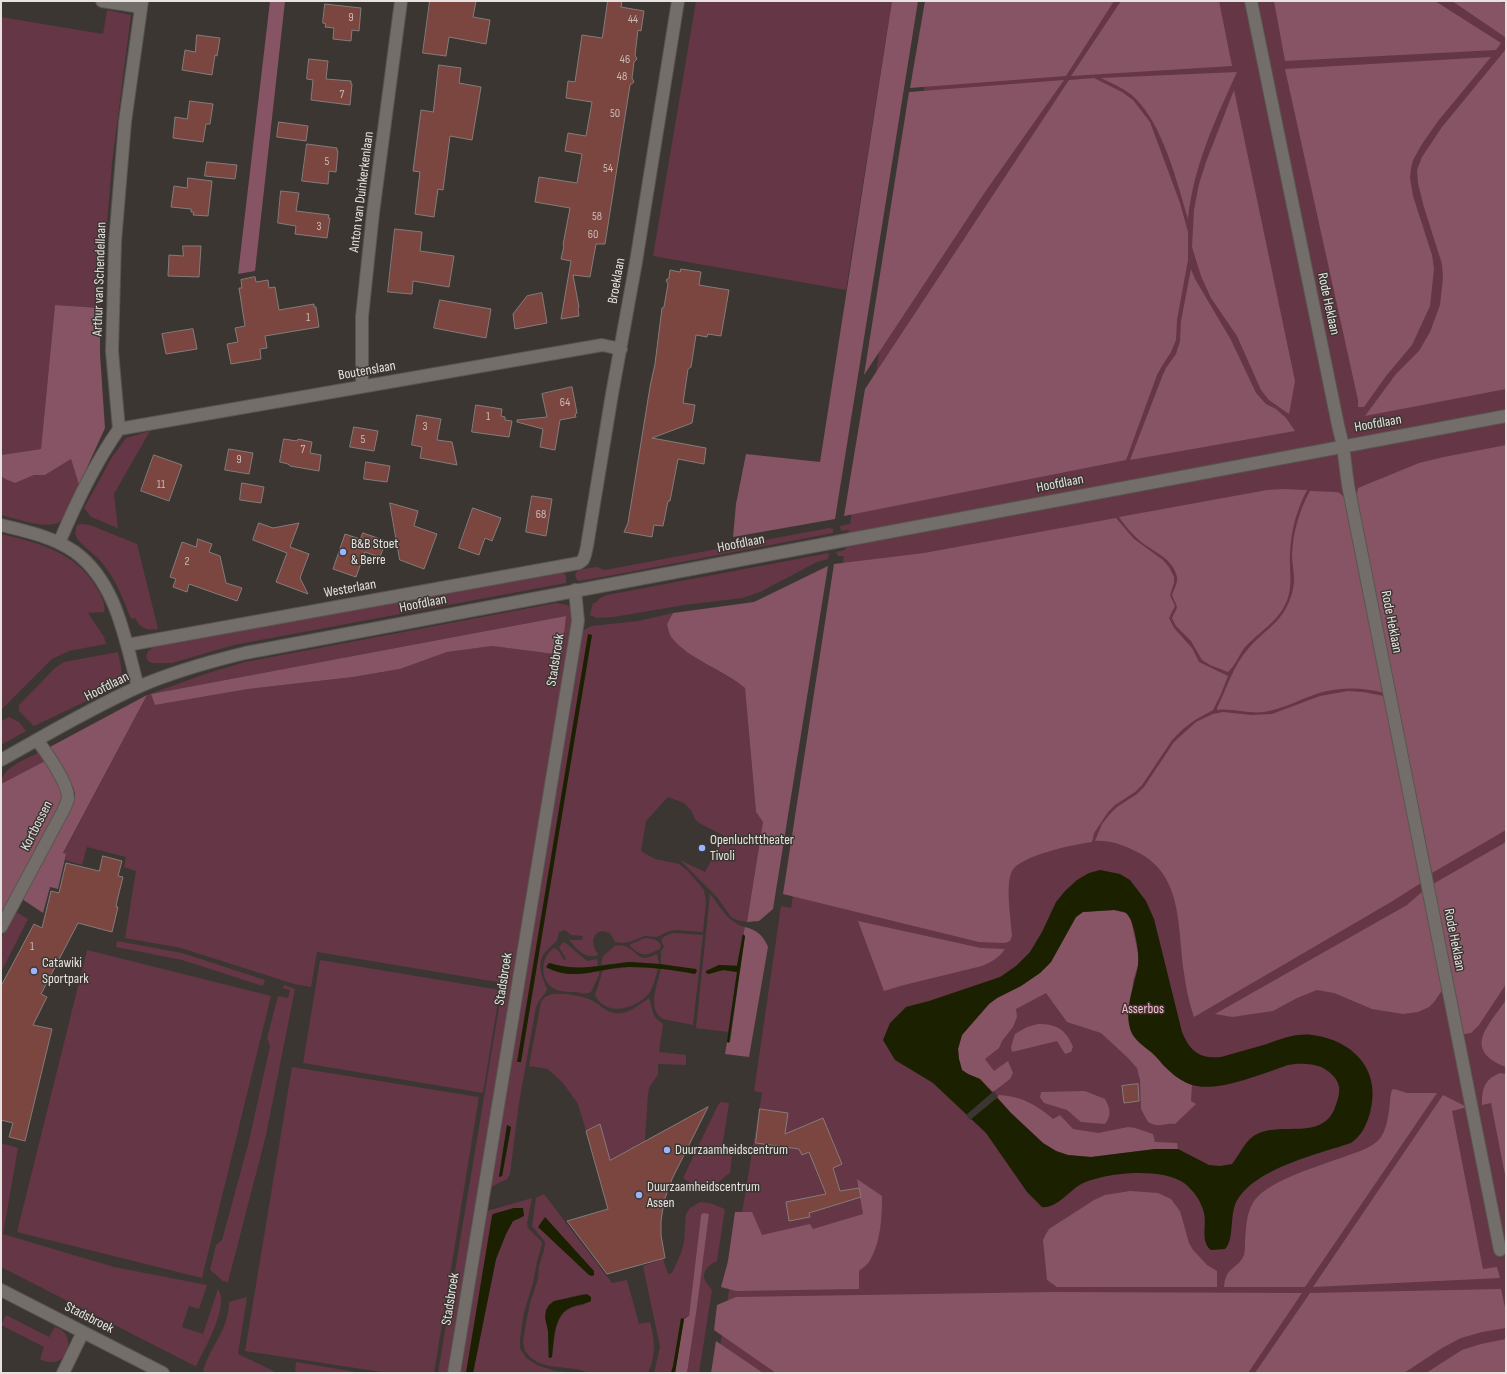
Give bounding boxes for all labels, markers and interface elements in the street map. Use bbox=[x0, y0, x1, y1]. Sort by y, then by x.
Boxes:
house number: 9 bbox=[348, 11, 354, 25]
house number: 44 bbox=[628, 13, 638, 27]
house number: 46 bbox=[620, 53, 630, 67]
house number: 48 bbox=[617, 70, 627, 84]
house number: 7 bbox=[340, 88, 344, 102]
house number: 50 bbox=[610, 107, 620, 121]
street label: Anton van Duinkerkenlaan bbox=[346, 131, 378, 253]
house number: 5 bbox=[325, 155, 329, 169]
house number: 54 bbox=[603, 162, 613, 176]
house number: 58 bbox=[592, 210, 602, 224]
house number: 3 bbox=[316, 220, 322, 234]
street label: Arthur van Schendellaan bbox=[90, 222, 110, 336]
house number: 60 bbox=[588, 228, 598, 242]
street label: Broeklaan bbox=[605, 257, 629, 305]
street label: Rode Heklaan bbox=[1313, 271, 1343, 337]
house number: 1 bbox=[306, 311, 310, 325]
street label: Boutenslaan bbox=[337, 358, 397, 384]
house number: 64 bbox=[560, 396, 570, 410]
house number: 1 bbox=[486, 410, 490, 424]
street label: Hoofdlaan bbox=[1353, 412, 1403, 436]
house number: 3 bbox=[422, 420, 428, 434]
house number: 5 bbox=[361, 433, 365, 447]
house number: 7 bbox=[301, 443, 305, 457]
house number: 9 bbox=[236, 453, 242, 467]
street label: Hoofdlaan bbox=[1035, 471, 1085, 497]
house number: 11 bbox=[157, 478, 165, 492]
house number: 68 bbox=[536, 508, 546, 522]
street label: Hoofdlaan bbox=[716, 531, 766, 557]
place label: B&B Stoet & Berre bbox=[351, 536, 399, 568]
marker: B&B Stoet & Berre bbox=[338, 547, 348, 557]
house number: 2 bbox=[185, 555, 189, 569]
street label: Westerlaan bbox=[323, 576, 377, 602]
street label: Rode Heklaan bbox=[1377, 589, 1405, 655]
street label: Hoofdlaan bbox=[398, 591, 448, 617]
street label: Stadsbroek bbox=[544, 633, 568, 687]
street label: Hoofdlaan bbox=[82, 669, 132, 705]
street label: Kortbossen bbox=[17, 798, 57, 854]
place label: Openluchttheater Tivoli bbox=[710, 832, 794, 864]
marker: Openluchttheater Tivoli bbox=[697, 843, 707, 853]
street label: Rode Heklaan bbox=[1440, 907, 1468, 973]
house number: 1 bbox=[30, 940, 34, 954]
street label: Stadsbroek bbox=[492, 952, 516, 1006]
place label: Catawiki Sportpark bbox=[42, 955, 89, 988]
marker: Catawiki Sportpark bbox=[29, 966, 39, 976]
park label: Asserbos bbox=[1122, 1001, 1164, 1017]
place label: Duurzaamheidscentrum bbox=[675, 1142, 788, 1158]
marker: Duurzaamheidscentrum bbox=[662, 1145, 672, 1155]
place label: Duurzaamheidscentrum Assen bbox=[647, 1179, 760, 1212]
marker: Duurzaamheidscentrum Assen bbox=[634, 1190, 644, 1200]
street label: Stadsbroek bbox=[439, 1272, 463, 1326]
street label: Stadsbroek bbox=[62, 1299, 116, 1337]

